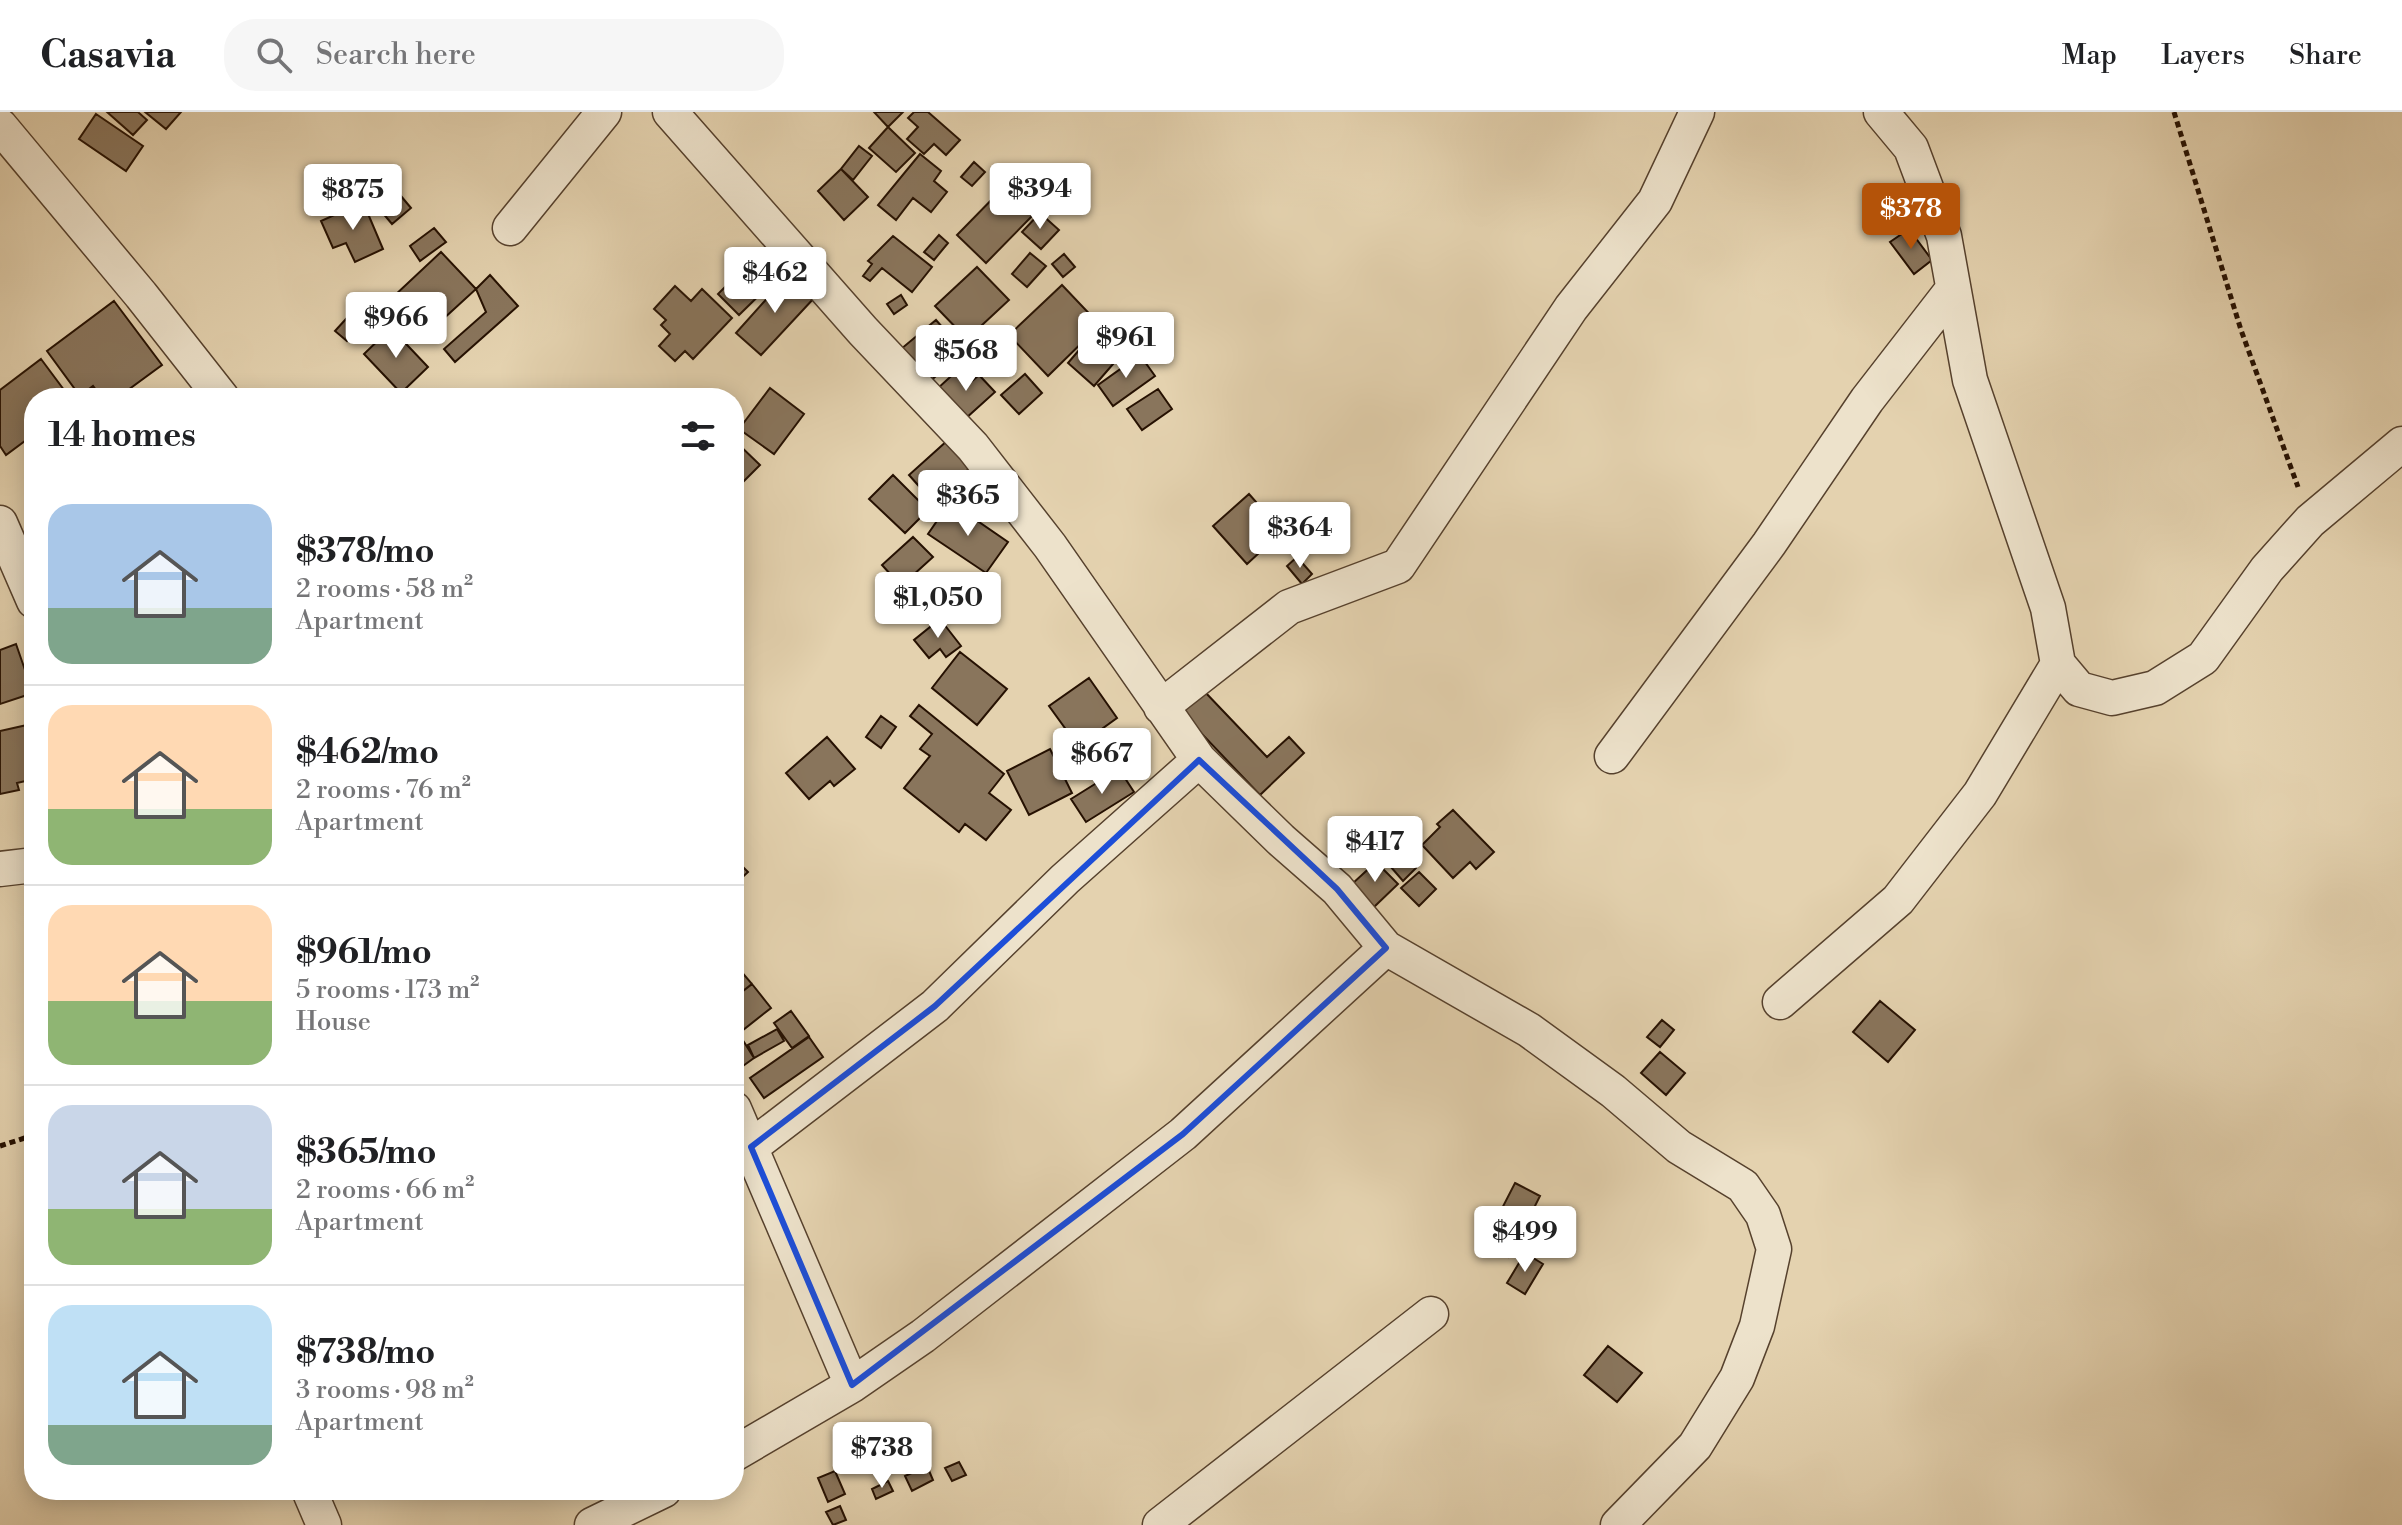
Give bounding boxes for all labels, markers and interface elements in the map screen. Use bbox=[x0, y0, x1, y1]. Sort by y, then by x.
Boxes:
search box bbox=[224, 19, 784, 91]
text: Casavia bbox=[40, 32, 176, 79]
icon: search bbox=[252, 33, 296, 77]
text: Search here bbox=[316, 36, 476, 74]
text: Map bbox=[2062, 38, 2117, 73]
text: Layers bbox=[2161, 38, 2245, 73]
text: Share bbox=[2289, 38, 2362, 73]
pin: $394 bbox=[993, 163, 1087, 231]
pin: $875 bbox=[306, 164, 400, 232]
text: $394 bbox=[1008, 173, 1072, 205]
text: $875 bbox=[322, 174, 384, 206]
pin: $378 bbox=[1864, 183, 1958, 251]
text: $378 bbox=[1880, 193, 1942, 225]
pin: $462 bbox=[728, 247, 822, 315]
text: $462 bbox=[742, 257, 808, 289]
pin: $966 bbox=[349, 292, 443, 360]
text: $966 bbox=[364, 302, 428, 334]
pin: $961 bbox=[1079, 312, 1173, 380]
text: $961 bbox=[1096, 322, 1156, 354]
pin: $568 bbox=[919, 325, 1013, 393]
text: $568 bbox=[934, 335, 998, 367]
icon: filters bbox=[676, 414, 720, 458]
text: 14 homes bbox=[48, 415, 196, 457]
pin: $365 bbox=[921, 470, 1015, 538]
text: $365 bbox=[936, 480, 1000, 512]
pin: $364 bbox=[1253, 502, 1347, 570]
text: $364 bbox=[1267, 512, 1333, 544]
text: $378/mo bbox=[296, 531, 434, 573]
icon: home bbox=[112, 536, 208, 632]
pin: $1,050 bbox=[873, 572, 1003, 640]
text: 2 rooms · 58 m² bbox=[296, 573, 473, 605]
text: $1,050 bbox=[893, 582, 983, 614]
text: Apartment bbox=[296, 605, 424, 637]
pin: $667 bbox=[1055, 728, 1149, 796]
text: $462/mo bbox=[296, 732, 439, 774]
icon: home bbox=[112, 737, 208, 833]
text: $667 bbox=[1071, 738, 1133, 770]
text: 2 rooms · 76 m² bbox=[296, 774, 471, 806]
text: Apartment bbox=[296, 806, 424, 838]
pin: $417 bbox=[1328, 816, 1422, 884]
text: $417 bbox=[1346, 826, 1404, 858]
text: $961/mo bbox=[296, 932, 432, 974]
icon: home bbox=[112, 937, 208, 1033]
text: 5 rooms · 173 m² bbox=[296, 974, 479, 1006]
text: House bbox=[296, 1006, 371, 1038]
text: $365/mo bbox=[296, 1132, 437, 1174]
icon: home bbox=[112, 1137, 208, 1233]
text: 2 rooms · 66 m² bbox=[296, 1174, 474, 1206]
text: Apartment bbox=[296, 1206, 424, 1238]
pin: $499 bbox=[1478, 1206, 1572, 1274]
text: $499 bbox=[1492, 1216, 1558, 1248]
text: $738/mo bbox=[296, 1332, 435, 1374]
icon: home bbox=[112, 1337, 208, 1433]
text: 3 rooms · 98 m² bbox=[296, 1374, 474, 1406]
text: Apartment bbox=[296, 1406, 424, 1438]
pin: $738 bbox=[835, 1422, 929, 1490]
text: $738 bbox=[851, 1432, 913, 1464]

